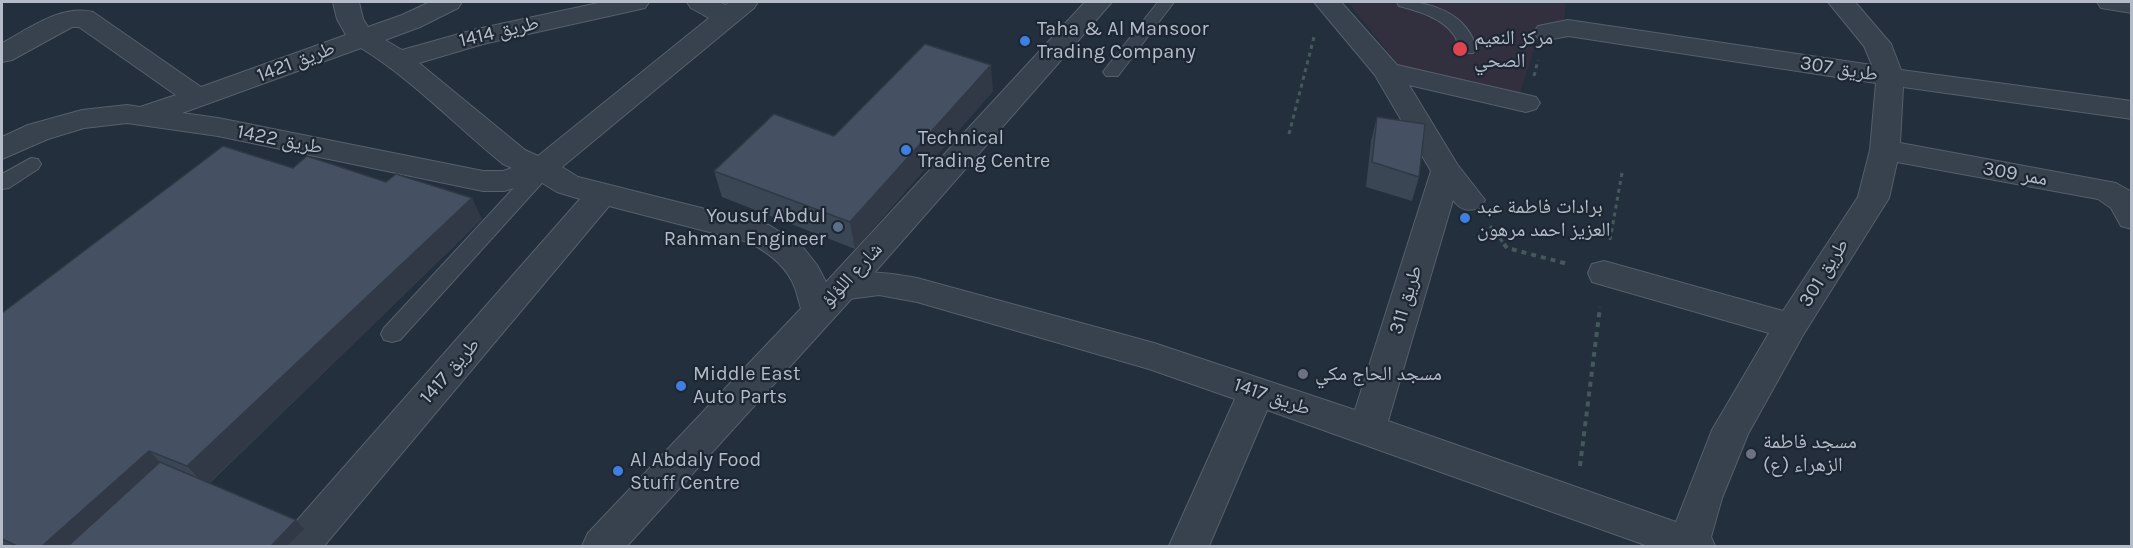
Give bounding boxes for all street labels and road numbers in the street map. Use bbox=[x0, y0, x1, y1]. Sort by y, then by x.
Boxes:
street label: طريق 1414 bbox=[457, 11, 541, 53]
street label: طريق 1421 bbox=[254, 36, 338, 88]
street label: طريق 307 bbox=[1798, 51, 1880, 87]
street label: طريق 1422 bbox=[235, 120, 325, 160]
street label: ممر 309 bbox=[1981, 156, 2049, 192]
street label: طريق 301 bbox=[1794, 234, 1854, 312]
street label: شارع اللؤلؤ bbox=[816, 238, 888, 312]
street label: طريق 311 bbox=[1384, 263, 1428, 337]
street label: طريق 1417 bbox=[415, 333, 485, 409]
street label: طريق 1417 bbox=[1231, 373, 1313, 421]

